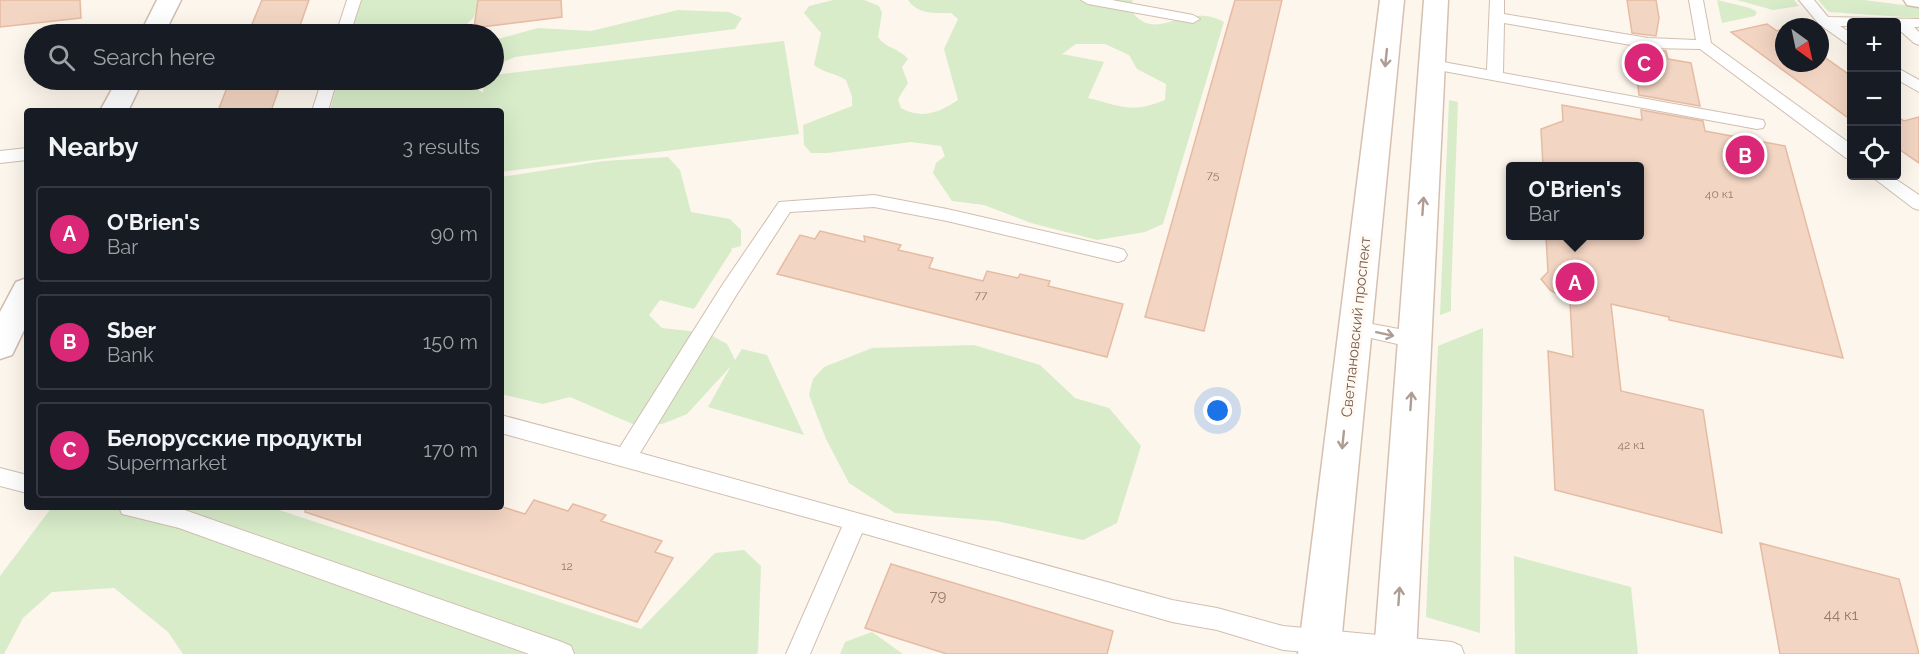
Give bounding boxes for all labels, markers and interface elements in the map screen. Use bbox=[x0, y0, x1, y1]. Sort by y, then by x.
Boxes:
north arrow bbox=[1775, 18, 1829, 72]
map controls bbox=[1847, 18, 1901, 180]
button: + bbox=[1847, 18, 1901, 72]
search box bbox=[24, 24, 504, 90]
pin: C bbox=[1624, 40, 1664, 86]
icon: search bbox=[45, 41, 78, 74]
text: Search here bbox=[93, 44, 215, 70]
one-way arrow bbox=[1380, 48, 1391, 68]
button: − bbox=[1847, 72, 1901, 126]
button: locate bbox=[1847, 126, 1901, 180]
text: Nearby bbox=[48, 132, 138, 162]
pin: B bbox=[1726, 132, 1764, 178]
text: 3 results bbox=[402, 135, 480, 159]
popup bbox=[1506, 162, 1644, 240]
house number: 75 bbox=[1207, 168, 1220, 182]
text: O'Brien's bbox=[1529, 176, 1621, 202]
house number: 40 к1 bbox=[1705, 187, 1733, 201]
one-way arrow bbox=[1418, 197, 1429, 217]
text: Bar bbox=[1529, 202, 1560, 226]
text: O'Brien's bbox=[107, 209, 200, 235]
text: A bbox=[63, 222, 76, 246]
text: 90 m bbox=[431, 222, 478, 246]
text: Bar bbox=[107, 235, 138, 259]
street label: Светлановский проспект bbox=[1338, 236, 1374, 418]
pin: A bbox=[1556, 260, 1594, 304]
house number: 77 bbox=[975, 288, 988, 302]
text: Sber bbox=[107, 317, 156, 343]
one-way arrow bbox=[1375, 329, 1395, 340]
text: B bbox=[63, 330, 76, 354]
text: 150 m bbox=[423, 330, 478, 354]
text: Bank bbox=[107, 343, 153, 367]
one-way arrow bbox=[1406, 392, 1417, 411]
your location bbox=[1203, 396, 1232, 425]
text: Белорусские продукты bbox=[107, 425, 362, 451]
one-way arrow bbox=[1337, 429, 1348, 449]
text: C bbox=[63, 438, 76, 462]
text: 170 m bbox=[423, 438, 478, 462]
house number: 42 к1 bbox=[1617, 438, 1645, 452]
text: Supermarket bbox=[107, 451, 227, 475]
house number: 12 bbox=[561, 559, 573, 573]
one-way arrow bbox=[1393, 586, 1404, 606]
house number: 79 bbox=[930, 587, 947, 605]
house number: 44 к1 bbox=[1824, 606, 1859, 624]

